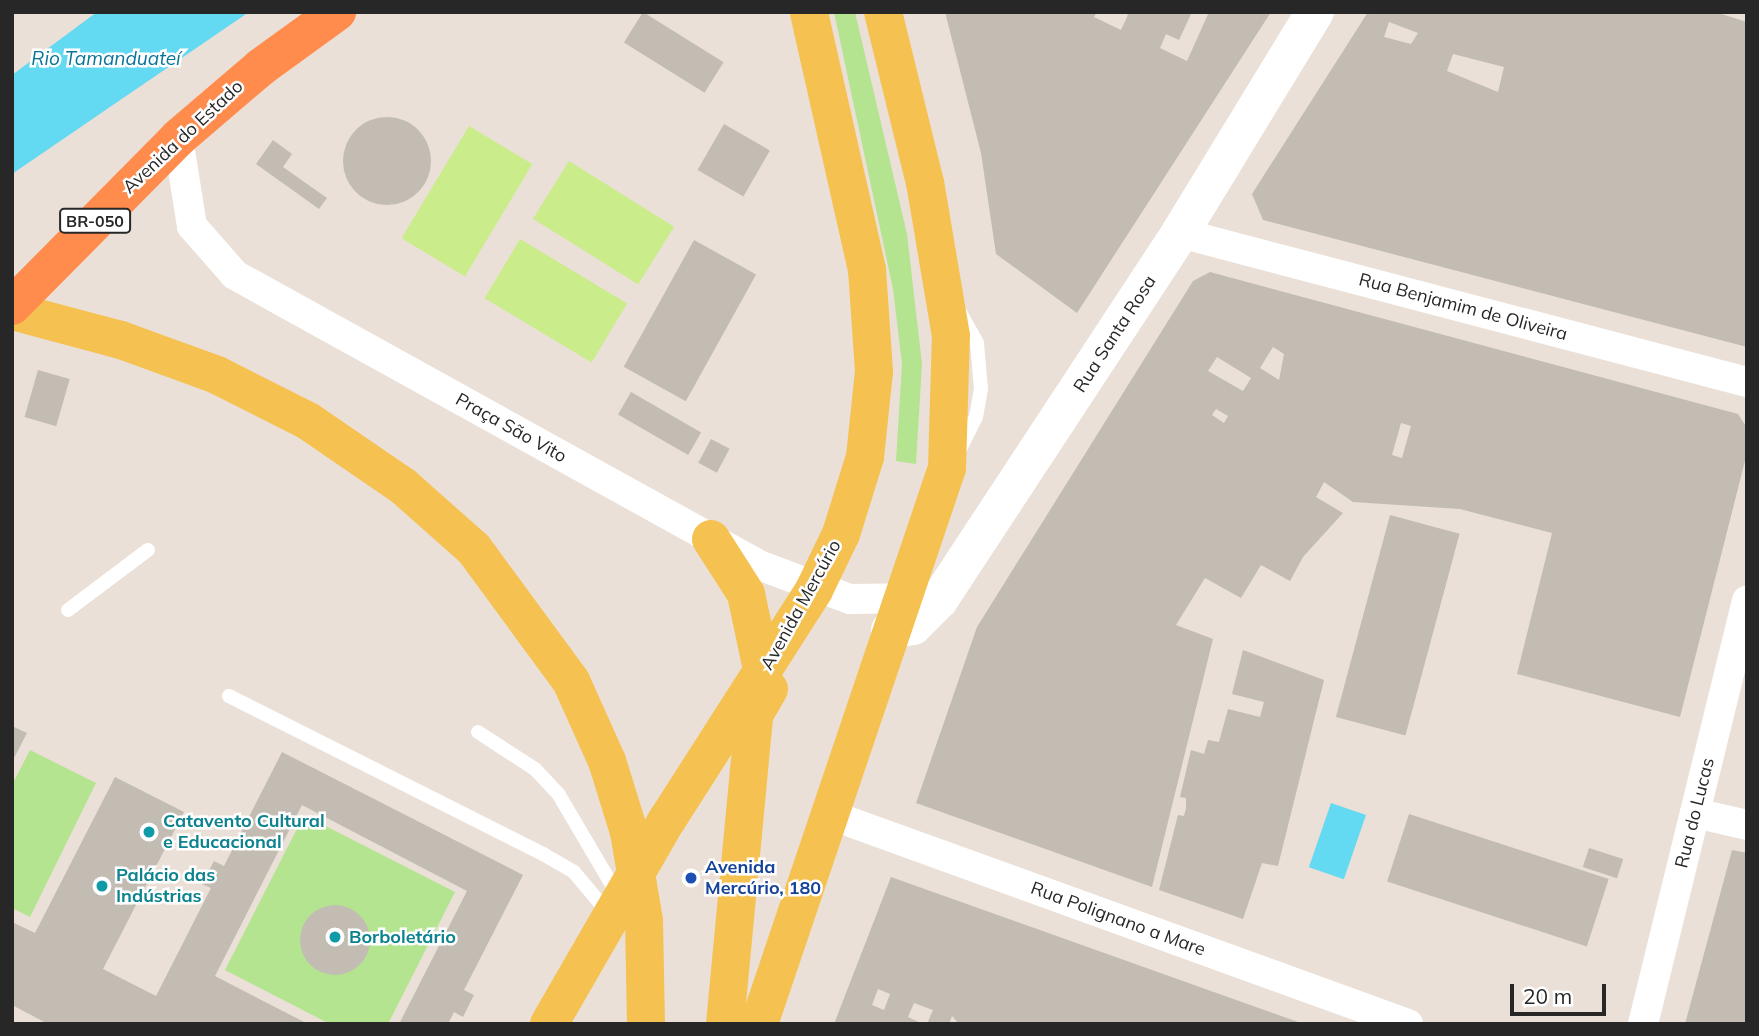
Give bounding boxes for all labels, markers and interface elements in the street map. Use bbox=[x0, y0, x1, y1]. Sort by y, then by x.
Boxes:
water label: Rio Tamanduateí bbox=[31, 48, 181, 70]
street label: Avenida do Estado bbox=[118, 76, 248, 198]
road number: BR-050 bbox=[58, 209, 132, 234]
street label: Rua Benjamim de Oliveira bbox=[1356, 269, 1570, 345]
street label: Rua Santa Rosa bbox=[1069, 272, 1161, 396]
street label: Praça São Vito bbox=[452, 389, 570, 467]
street label: Avenida Mercúrio bbox=[756, 536, 846, 674]
street label: Rua do Lucas bbox=[1671, 756, 1719, 870]
place label: Catavento Cultural e Educacional bbox=[163, 811, 325, 854]
marker: Catavento Cultural e Educacional bbox=[141, 824, 157, 840]
place label: Avenida Mercúrio, 180 bbox=[705, 857, 821, 900]
place label: Palácio das Indústrias bbox=[116, 865, 215, 908]
marker: Avenida Mercúrio, 180 bbox=[683, 870, 699, 886]
street label: Rua Polignano a Mare bbox=[1028, 877, 1208, 961]
marker: Palácio das Indústrias bbox=[94, 878, 110, 894]
place label: Borboletário bbox=[349, 926, 456, 948]
marker: Borboletário bbox=[327, 929, 343, 945]
scale bar bbox=[1514, 970, 1610, 1014]
text: 20 m bbox=[1523, 983, 1572, 1009]

